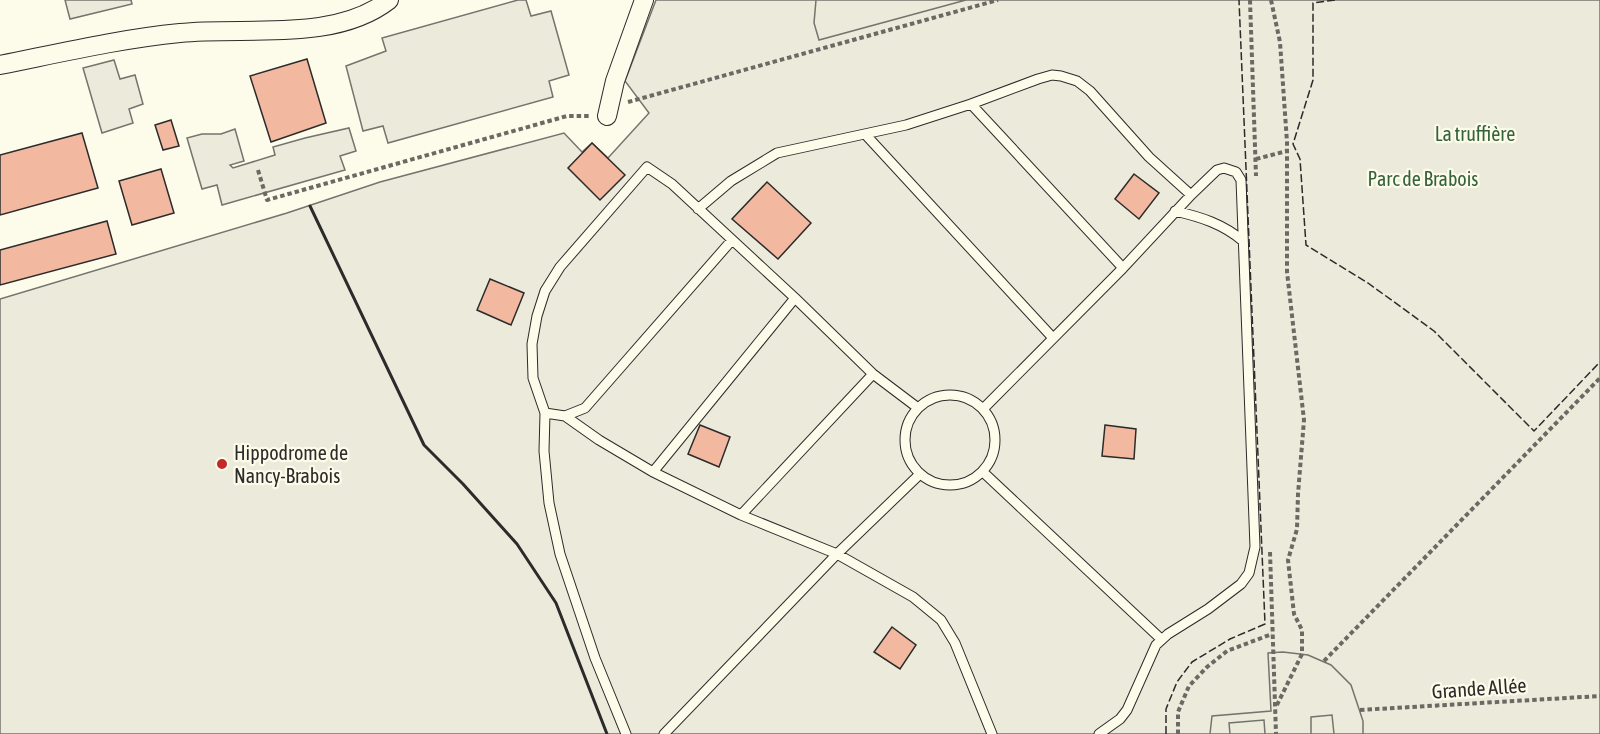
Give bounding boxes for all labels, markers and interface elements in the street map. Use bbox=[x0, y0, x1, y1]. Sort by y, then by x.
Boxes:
park label: La truffière bbox=[1435, 122, 1515, 145]
park label: Parc de Brabois bbox=[1368, 167, 1478, 190]
place label: Hippodrome de Nancy-Brabois bbox=[234, 441, 348, 487]
marker: Hippodrome de Nancy-Brabois bbox=[215, 457, 229, 471]
street label: Grande Allée bbox=[1431, 673, 1527, 703]

